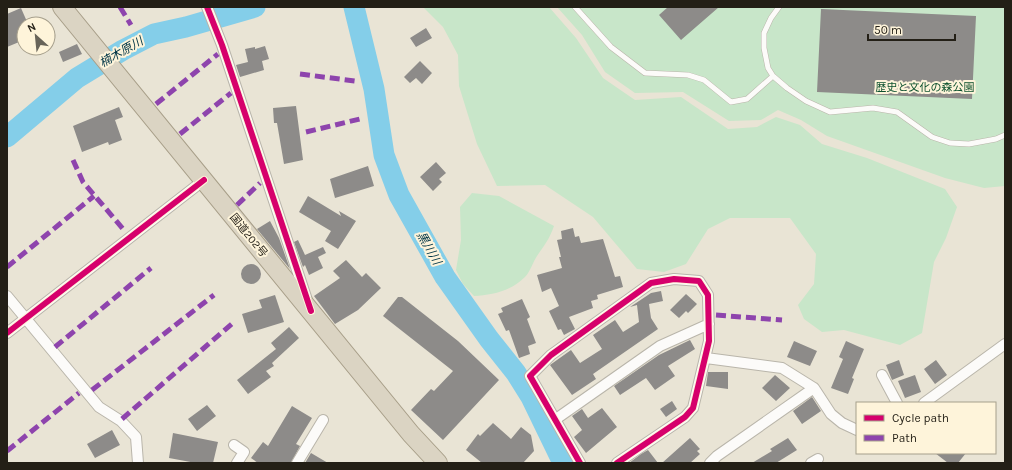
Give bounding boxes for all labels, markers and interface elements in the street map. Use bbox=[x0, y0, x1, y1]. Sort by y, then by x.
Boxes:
north arrow bbox=[16, 16, 56, 56]
scale bar bbox=[868, 16, 955, 42]
text: N bbox=[25, 20, 38, 35]
text: 50 m bbox=[874, 23, 902, 37]
water label: 楠木原川 bbox=[97, 33, 147, 70]
park label: 歴史と文化の森公園 bbox=[876, 81, 975, 94]
street label: 国道202号 bbox=[227, 211, 270, 260]
water label: 黒川川 bbox=[414, 229, 445, 269]
legend bbox=[856, 402, 996, 454]
text: Cycle path bbox=[892, 411, 949, 425]
text: Path bbox=[892, 431, 917, 445]

